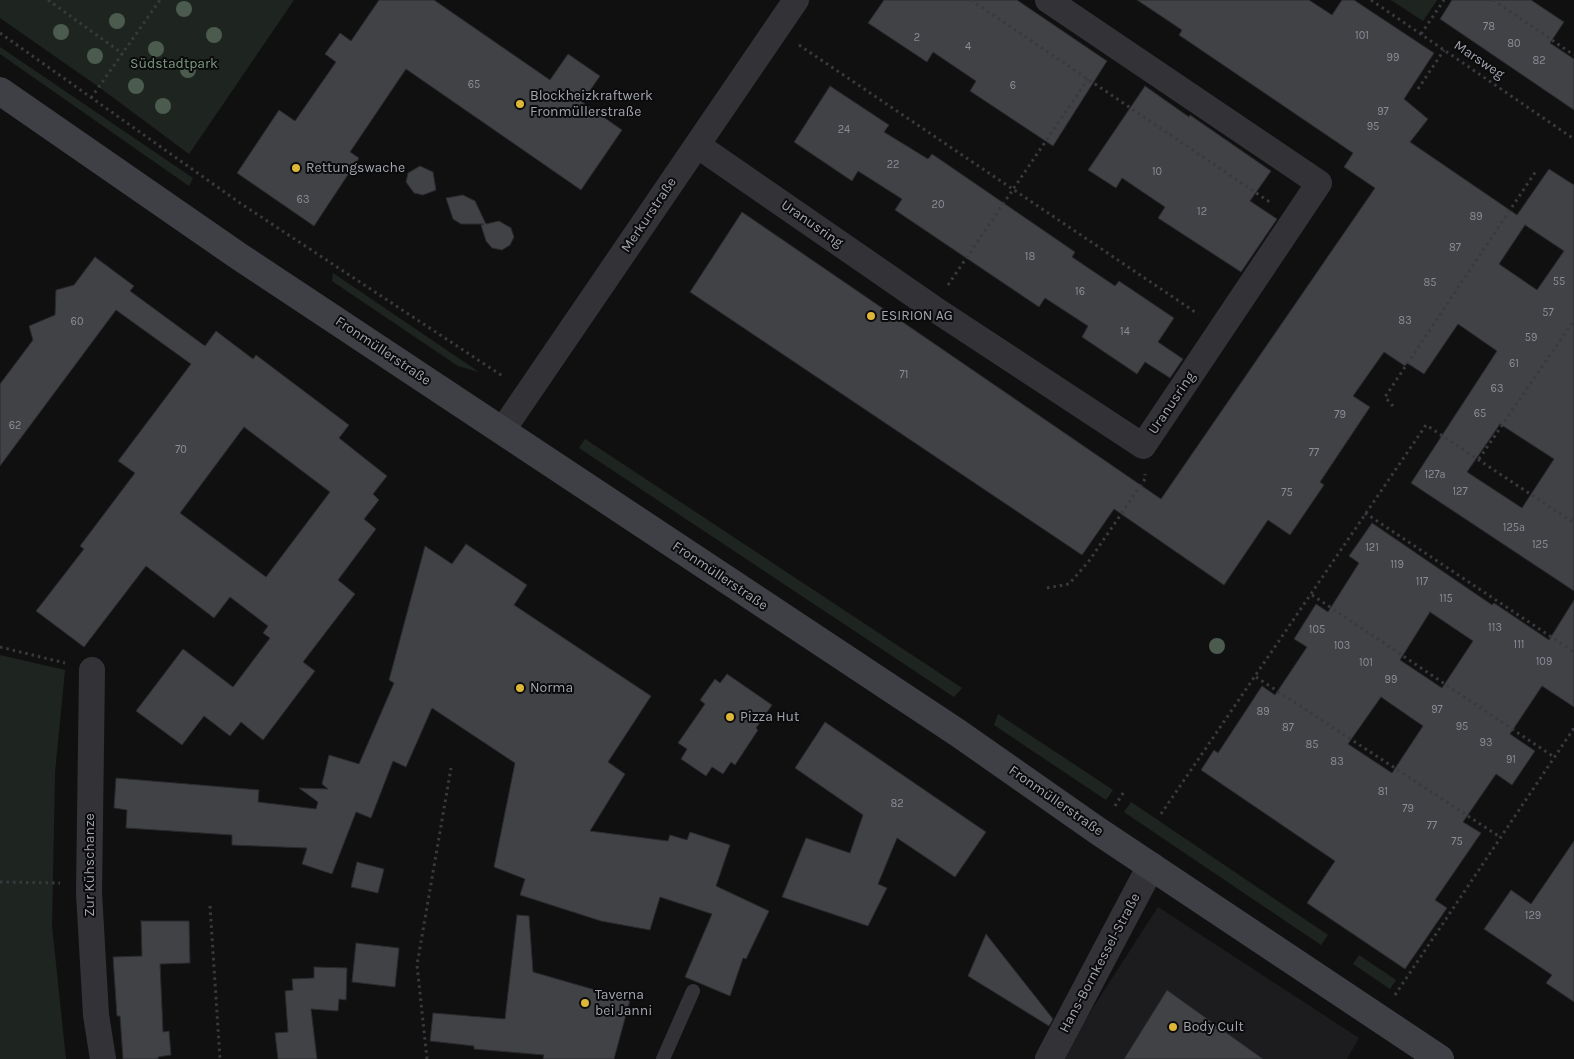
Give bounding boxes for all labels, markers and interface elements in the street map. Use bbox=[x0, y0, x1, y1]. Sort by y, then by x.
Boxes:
house number: 78 bbox=[1483, 20, 1495, 34]
house number: 101 bbox=[1355, 29, 1369, 43]
house number: 2 bbox=[914, 31, 920, 45]
street label: Marsweg bbox=[1451, 37, 1507, 83]
house number: 80 bbox=[1507, 37, 1521, 51]
house number: 4 bbox=[965, 40, 971, 54]
house number: 99 bbox=[1387, 51, 1399, 65]
house number: 82 bbox=[1532, 54, 1546, 68]
park label: Südstadtpark bbox=[130, 56, 218, 72]
house number: 65 bbox=[468, 78, 480, 92]
house number: 6 bbox=[1010, 79, 1016, 93]
place label: Blockheizkraftwerk Fronmüllerstraße bbox=[530, 88, 653, 120]
marker: Blockheizkraftwerk Fronmüllerstraße bbox=[514, 98, 526, 110]
house number: 97 bbox=[1377, 105, 1389, 119]
house number: 95 bbox=[1367, 120, 1379, 134]
house number: 24 bbox=[838, 123, 850, 137]
house number: 22 bbox=[887, 158, 899, 172]
place label: Rettungswache bbox=[306, 160, 405, 176]
marker: Rettungswache bbox=[290, 162, 302, 174]
house number: 10 bbox=[1152, 165, 1162, 179]
street label: Merkurstraße bbox=[618, 174, 680, 256]
house number: 63 bbox=[297, 193, 309, 207]
street label: Uranusring bbox=[778, 197, 846, 251]
house number: 20 bbox=[932, 198, 944, 212]
house number: 12 bbox=[1197, 205, 1207, 219]
house number: 89 bbox=[1469, 210, 1483, 224]
house number: 87 bbox=[1449, 241, 1461, 255]
house number: 18 bbox=[1025, 250, 1035, 264]
house number: 55 bbox=[1553, 275, 1565, 289]
house number: 85 bbox=[1424, 276, 1436, 290]
house number: 16 bbox=[1075, 285, 1085, 299]
house number: 57 bbox=[1542, 306, 1554, 320]
place label: ESIRION AG bbox=[881, 308, 953, 324]
marker: ESIRION AG bbox=[865, 310, 877, 322]
street label: Fronmüllerstraße bbox=[332, 313, 434, 389]
house number: 83 bbox=[1398, 314, 1412, 328]
house number: 60 bbox=[71, 315, 83, 329]
house number: 14 bbox=[1120, 325, 1130, 339]
house number: 59 bbox=[1525, 331, 1537, 345]
house number: 61 bbox=[1509, 357, 1519, 371]
house number: 71 bbox=[900, 368, 908, 382]
street label: Uranusring bbox=[1145, 369, 1199, 437]
house number: 63 bbox=[1491, 382, 1503, 396]
house number: 65 bbox=[1474, 407, 1486, 421]
house number: 79 bbox=[1334, 408, 1346, 422]
house number: 62 bbox=[9, 419, 21, 433]
house number: 70 bbox=[175, 443, 187, 457]
house number: 77 bbox=[1309, 446, 1319, 460]
house number: 127a bbox=[1424, 468, 1446, 482]
house number: 127 bbox=[1452, 485, 1468, 499]
house number: 75 bbox=[1281, 486, 1293, 500]
house number: 125a bbox=[1503, 521, 1525, 535]
street label: Fronmüllerstraße bbox=[669, 538, 771, 614]
house number: 125 bbox=[1532, 538, 1548, 552]
house number: 121 bbox=[1365, 541, 1379, 555]
house number: 119 bbox=[1390, 558, 1404, 572]
house number: 117 bbox=[1416, 575, 1428, 589]
house number: 115 bbox=[1439, 592, 1453, 606]
house number: 113 bbox=[1488, 621, 1502, 635]
house number: 105 bbox=[1309, 623, 1325, 637]
house number: 111 bbox=[1514, 638, 1524, 652]
house number: 103 bbox=[1334, 639, 1350, 653]
house number: 109 bbox=[1536, 655, 1552, 669]
house number: 101 bbox=[1359, 656, 1373, 670]
house number: 99 bbox=[1385, 673, 1397, 687]
place label: Norma bbox=[530, 680, 573, 696]
marker: Norma bbox=[514, 682, 526, 694]
house number: 97 bbox=[1431, 703, 1443, 717]
house number: 89 bbox=[1256, 705, 1270, 719]
place label: Pizza Hut bbox=[740, 709, 799, 725]
marker: Pizza Hut bbox=[724, 711, 736, 723]
house number: 95 bbox=[1456, 720, 1468, 734]
house number: 87 bbox=[1282, 721, 1294, 735]
house number: 93 bbox=[1480, 736, 1492, 750]
house number: 85 bbox=[1306, 738, 1318, 752]
house number: 91 bbox=[1506, 753, 1516, 767]
house number: 83 bbox=[1330, 755, 1344, 769]
street label: Fronmüllerstraße bbox=[1006, 762, 1106, 840]
house number: 81 bbox=[1378, 785, 1388, 799]
house number: 82 bbox=[890, 797, 904, 811]
house number: 79 bbox=[1402, 802, 1414, 816]
street label: Zur Kühschanze bbox=[82, 813, 98, 917]
house number: 77 bbox=[1427, 819, 1437, 833]
house number: 75 bbox=[1451, 835, 1463, 849]
street label: Hans-Bornkessel-Straße bbox=[1056, 890, 1144, 1036]
house number: 129 bbox=[1525, 909, 1541, 923]
place label: Taverna bei Janni bbox=[595, 987, 652, 1020]
marker: Taverna bei Janni bbox=[579, 997, 591, 1009]
place label: Body Cult bbox=[1183, 1019, 1244, 1035]
marker: Body Cult bbox=[1167, 1021, 1179, 1033]

